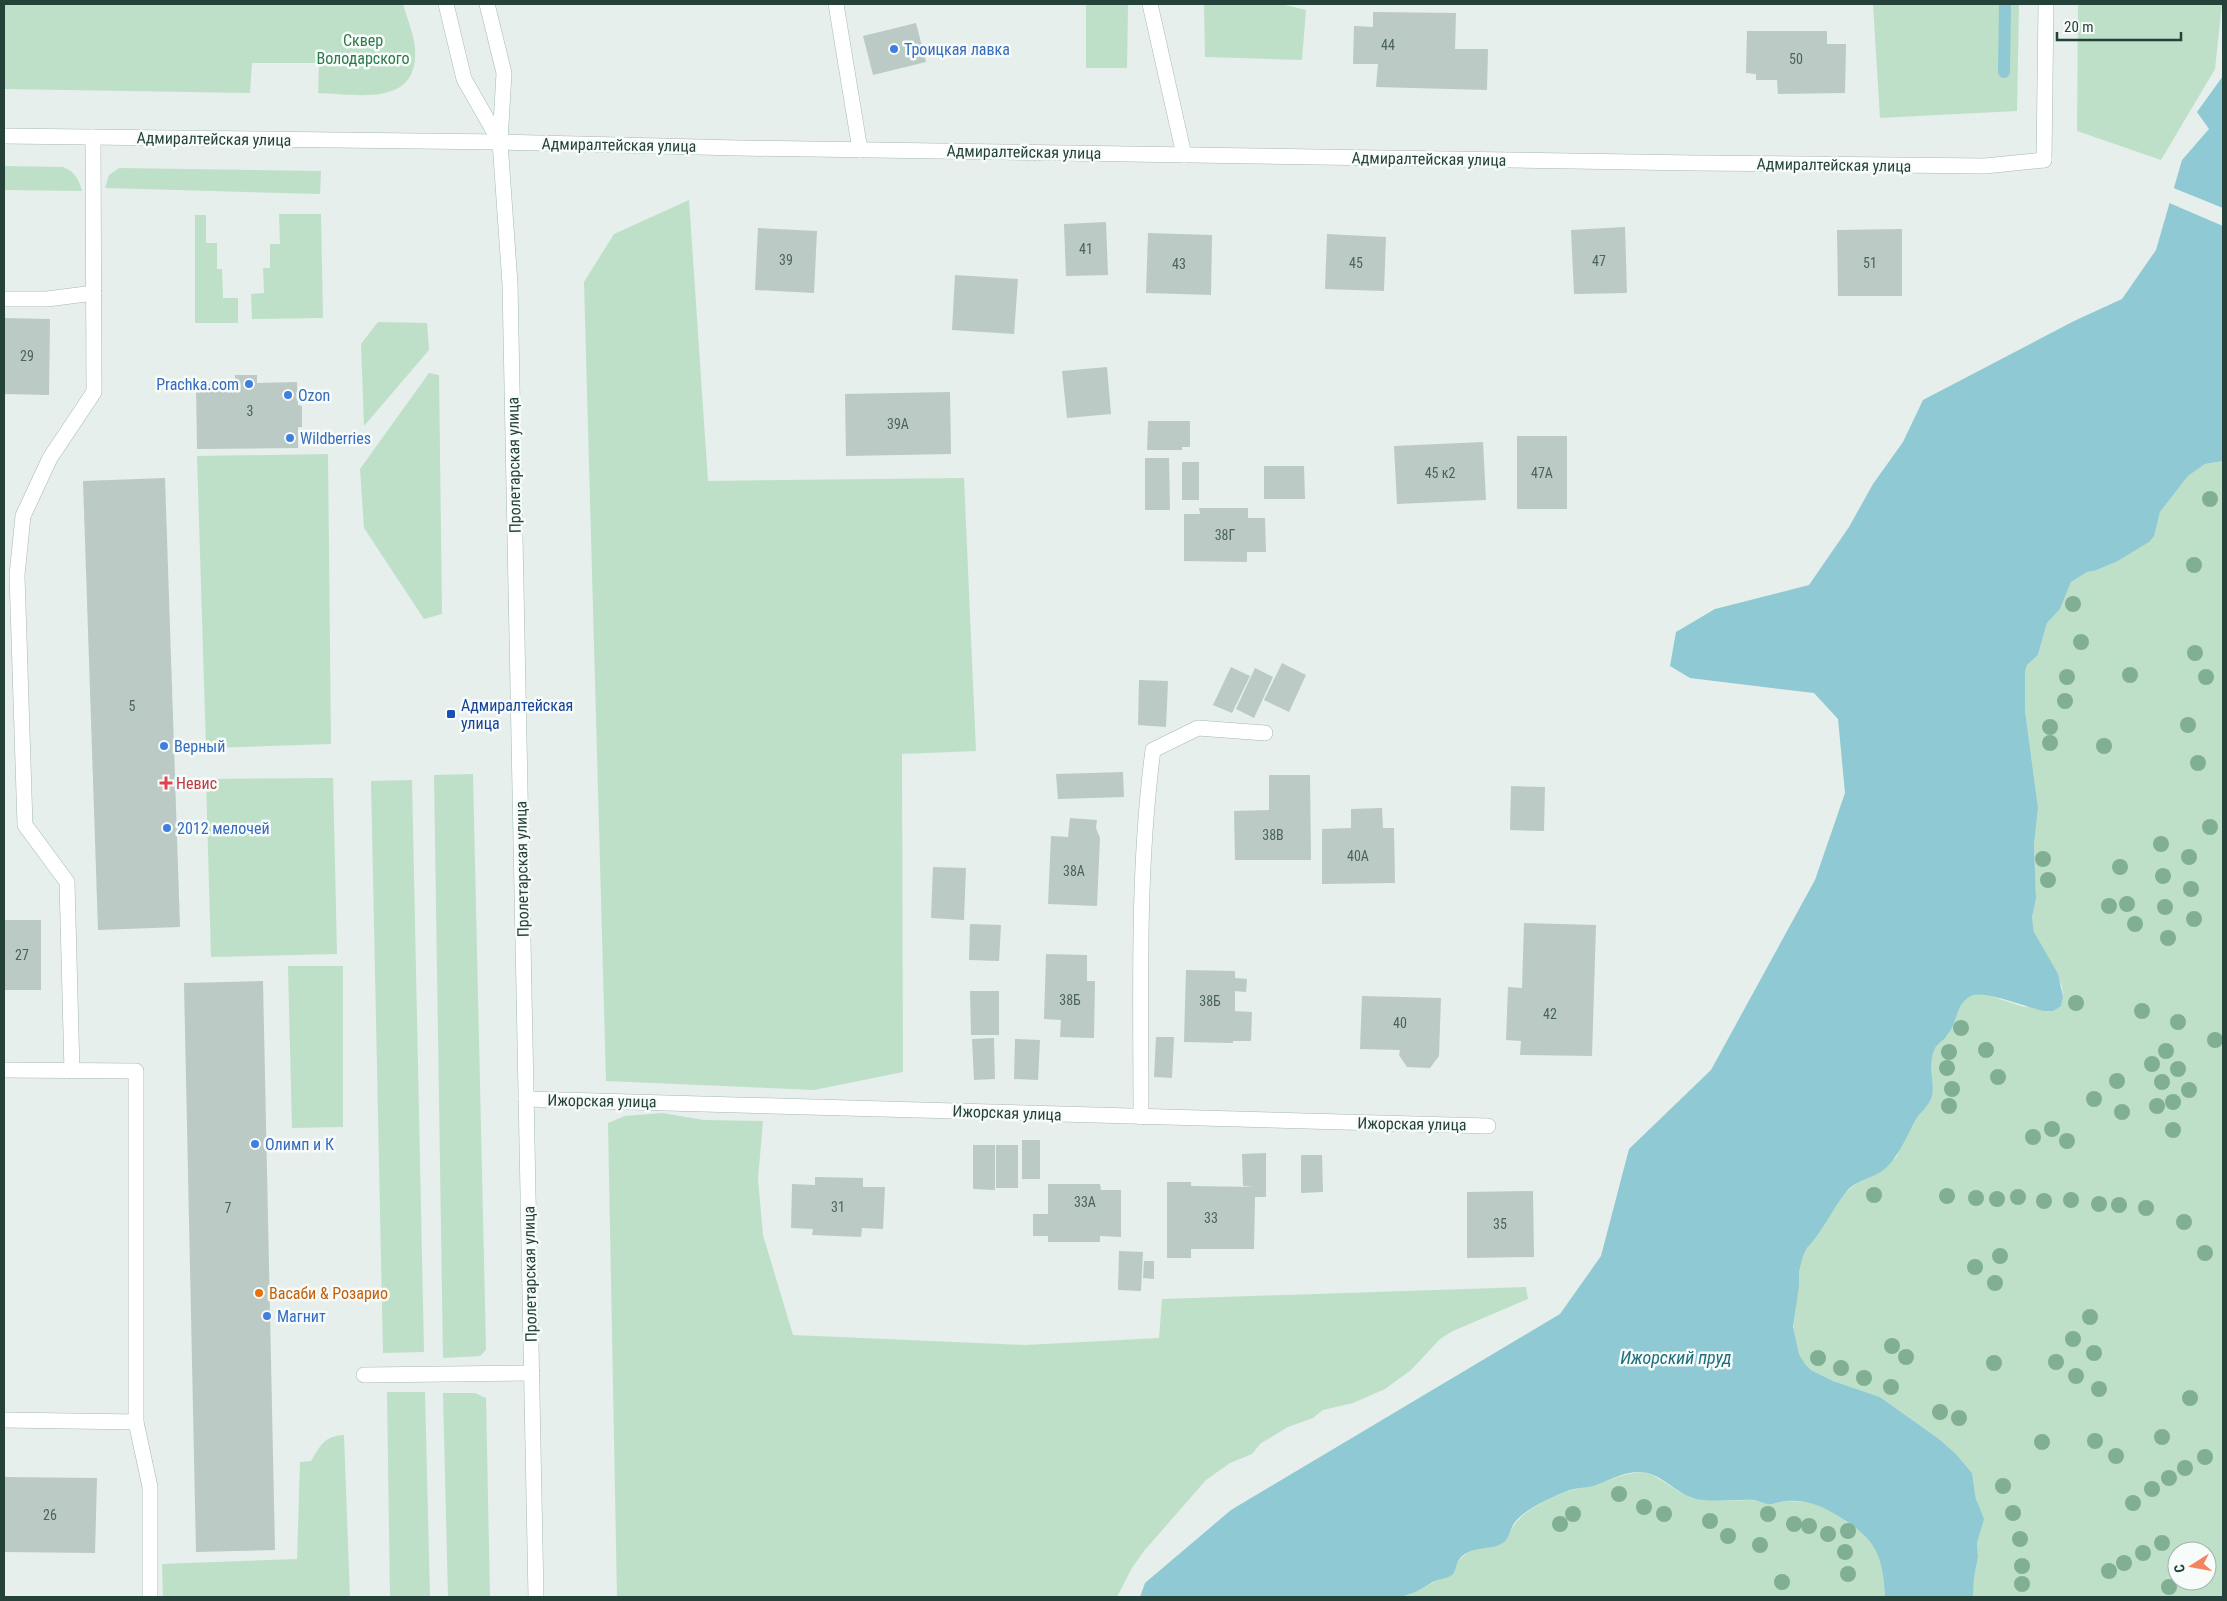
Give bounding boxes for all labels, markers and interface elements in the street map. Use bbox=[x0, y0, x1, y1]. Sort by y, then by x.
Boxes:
scale bar bbox=[2057, 10, 2181, 42]
text: 20 m bbox=[2064, 18, 2094, 36]
park label: Сквер Володарского bbox=[316, 31, 410, 68]
house number: 44 bbox=[1381, 37, 1395, 53]
place label: Троицкая лавка bbox=[904, 40, 1010, 59]
marker: Троицкая лавка bbox=[888, 43, 900, 55]
house number: 50 bbox=[1789, 51, 1803, 67]
street label: Адмиралтейская улица bbox=[137, 128, 291, 150]
street label: Адмиралтейская улица bbox=[542, 134, 696, 156]
street label: Адмиралтейская улица bbox=[947, 141, 1101, 163]
street label: Адмиралтейская улица bbox=[1352, 148, 1506, 170]
street label: Адмиралтейская улица bbox=[1757, 154, 1911, 176]
house number: 41 bbox=[1079, 241, 1093, 257]
house number: 39 bbox=[779, 252, 793, 268]
house number: 47 bbox=[1592, 253, 1606, 269]
house number: 45 bbox=[1349, 255, 1363, 271]
house number: 51 bbox=[1863, 255, 1877, 271]
house number: 43 bbox=[1172, 256, 1186, 272]
house number: 29 bbox=[20, 348, 34, 364]
place label: Prachka.com bbox=[156, 375, 239, 394]
marker: Prachka.com bbox=[243, 378, 255, 390]
place label: Ozon bbox=[298, 386, 330, 405]
marker: Ozon bbox=[282, 389, 294, 401]
street label: Пролетарская улица bbox=[503, 397, 525, 533]
house number: 3 bbox=[247, 403, 253, 419]
house number: 39А bbox=[887, 416, 909, 432]
place label: Wildberries bbox=[300, 429, 371, 448]
marker: Wildberries bbox=[284, 432, 296, 444]
house number: 45 к2 bbox=[1425, 465, 1455, 481]
house number: 47А bbox=[1531, 465, 1553, 481]
house number: 38Г bbox=[1215, 527, 1235, 543]
place label: Адмиралтейская улица bbox=[461, 696, 573, 733]
house number: 5 bbox=[129, 698, 136, 714]
marker: Адмиралтейская улица bbox=[445, 708, 457, 720]
place label: Верный bbox=[174, 737, 225, 756]
marker: Верный bbox=[158, 740, 170, 752]
place label: Невис bbox=[176, 774, 217, 793]
marker: Невис bbox=[160, 777, 172, 789]
street label: Пролетарская улица bbox=[511, 801, 533, 937]
place label: 2012 мелочей bbox=[177, 819, 270, 838]
marker: 2012 мелочей bbox=[161, 822, 173, 834]
house number: 38В bbox=[1262, 827, 1284, 843]
house number: 40А bbox=[1347, 848, 1369, 864]
house number: 38А bbox=[1063, 863, 1085, 879]
house number: 27 bbox=[15, 947, 29, 963]
house number: 38Б bbox=[1059, 992, 1081, 1008]
house number: 38Б bbox=[1199, 993, 1221, 1009]
house number: 42 bbox=[1543, 1006, 1557, 1022]
house number: 40 bbox=[1393, 1015, 1407, 1031]
street label: Ижорская улица bbox=[547, 1091, 657, 1111]
street label: Ижорская улица bbox=[952, 1102, 1062, 1124]
street label: Ижорская улица bbox=[1357, 1114, 1467, 1134]
place label: Олимп и К bbox=[265, 1135, 334, 1154]
marker: Олимп и К bbox=[249, 1138, 261, 1150]
house number: 33А bbox=[1074, 1194, 1096, 1210]
house number: 31 bbox=[831, 1199, 845, 1215]
house number: 7 bbox=[225, 1200, 232, 1216]
street label: Пролетарская улица bbox=[519, 1206, 541, 1342]
house number: 33 bbox=[1204, 1210, 1218, 1226]
house number: 35 bbox=[1493, 1216, 1507, 1232]
place label: Васаби & Розарио bbox=[269, 1284, 388, 1303]
marker: Васаби & Розарио bbox=[253, 1287, 265, 1299]
place label: Магнит bbox=[277, 1307, 326, 1326]
marker: Магнит bbox=[261, 1310, 273, 1322]
water label: Ижорский пруд bbox=[1620, 1347, 1732, 1368]
house number: 26 bbox=[43, 1507, 57, 1523]
north arrow bbox=[2167, 1541, 2217, 1591]
text: С bbox=[2171, 1563, 2188, 1574]

